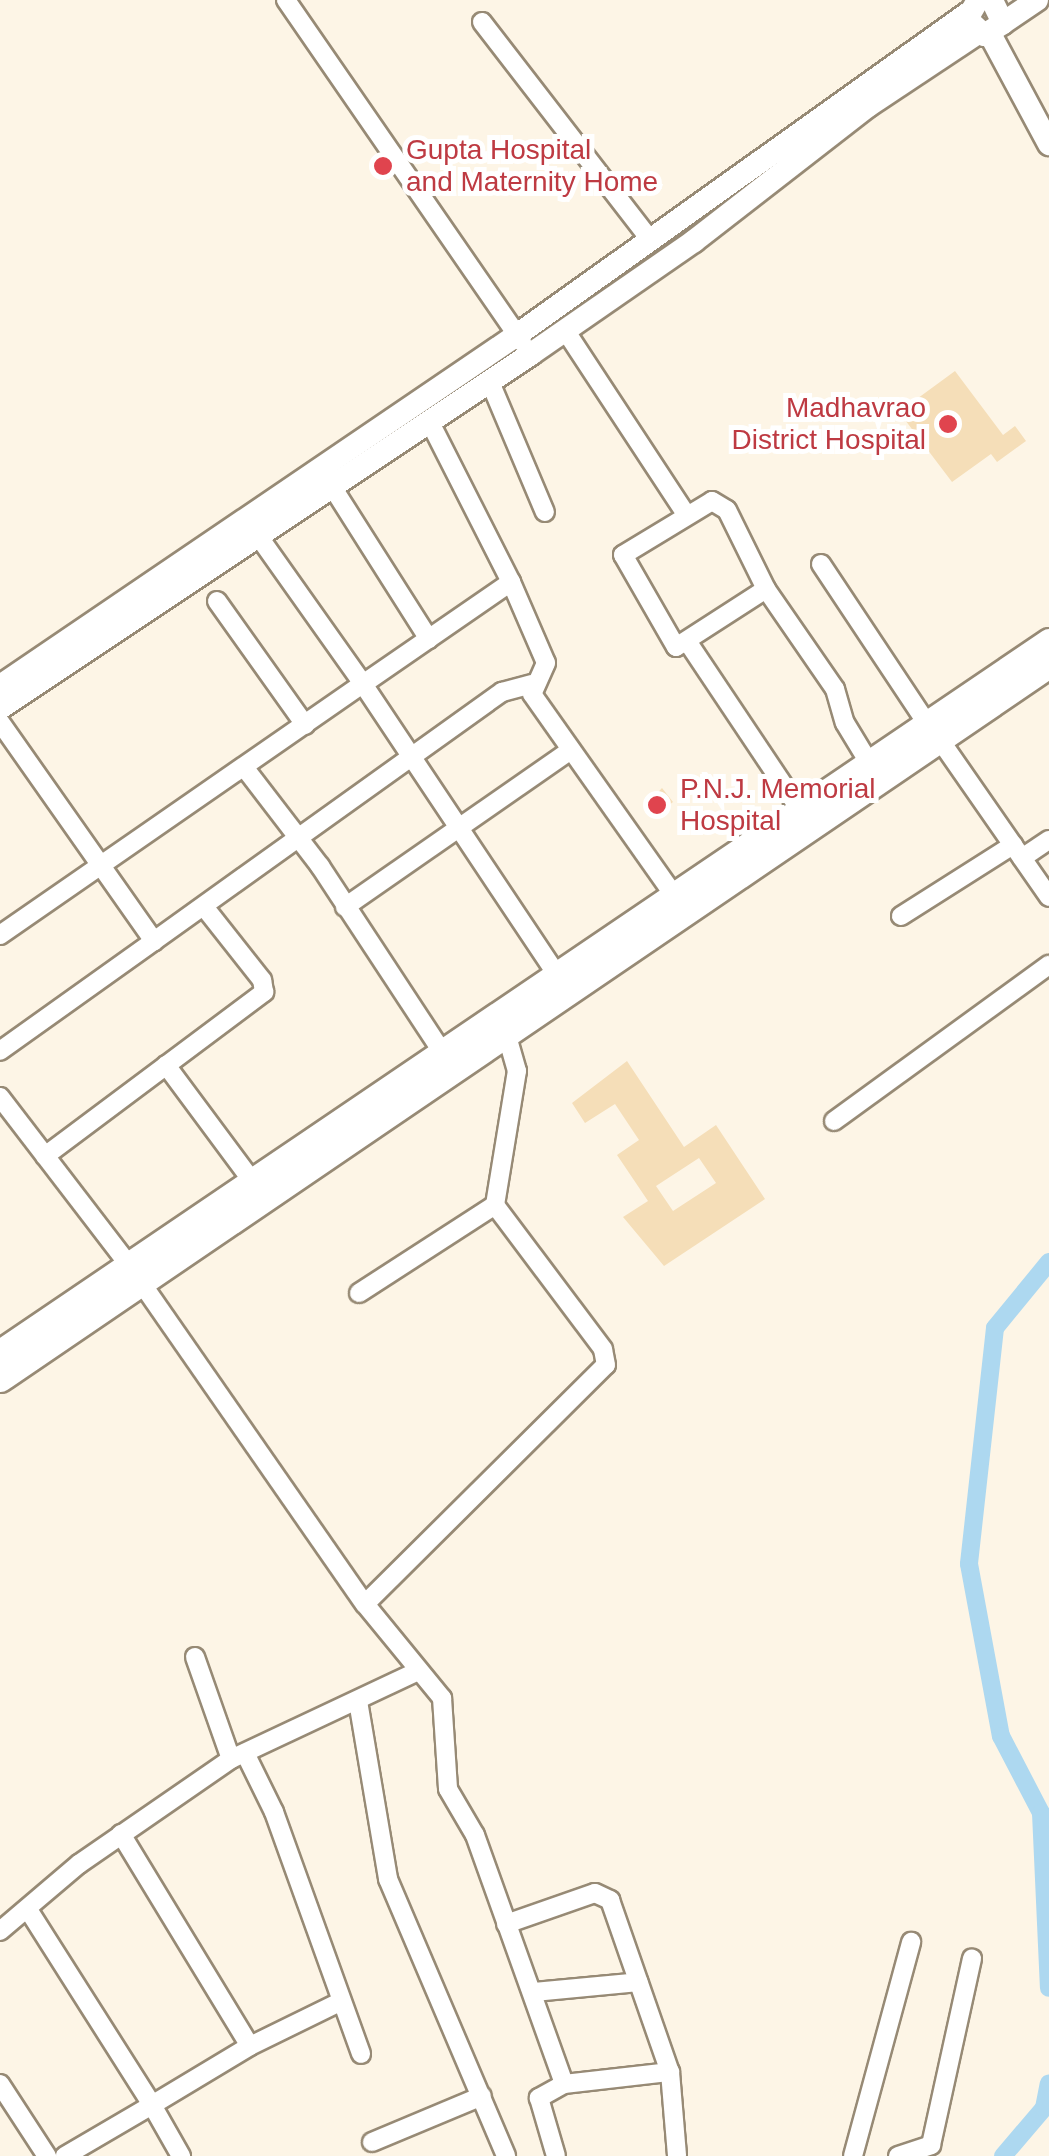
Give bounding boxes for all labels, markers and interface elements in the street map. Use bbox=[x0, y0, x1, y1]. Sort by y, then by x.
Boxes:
place label: Gupta Hospital and Maternity Home bbox=[406, 133, 658, 199]
marker: Gupta Hospital and Maternity Home bbox=[370, 153, 396, 179]
place label: Madhavrao District Hospital bbox=[732, 391, 926, 457]
marker: Madhavrao District Hospital bbox=[935, 411, 961, 437]
place label: P.N.J. Memorial Hospital bbox=[680, 772, 876, 838]
marker: P.N.J. Memorial Hospital bbox=[644, 792, 670, 818]

